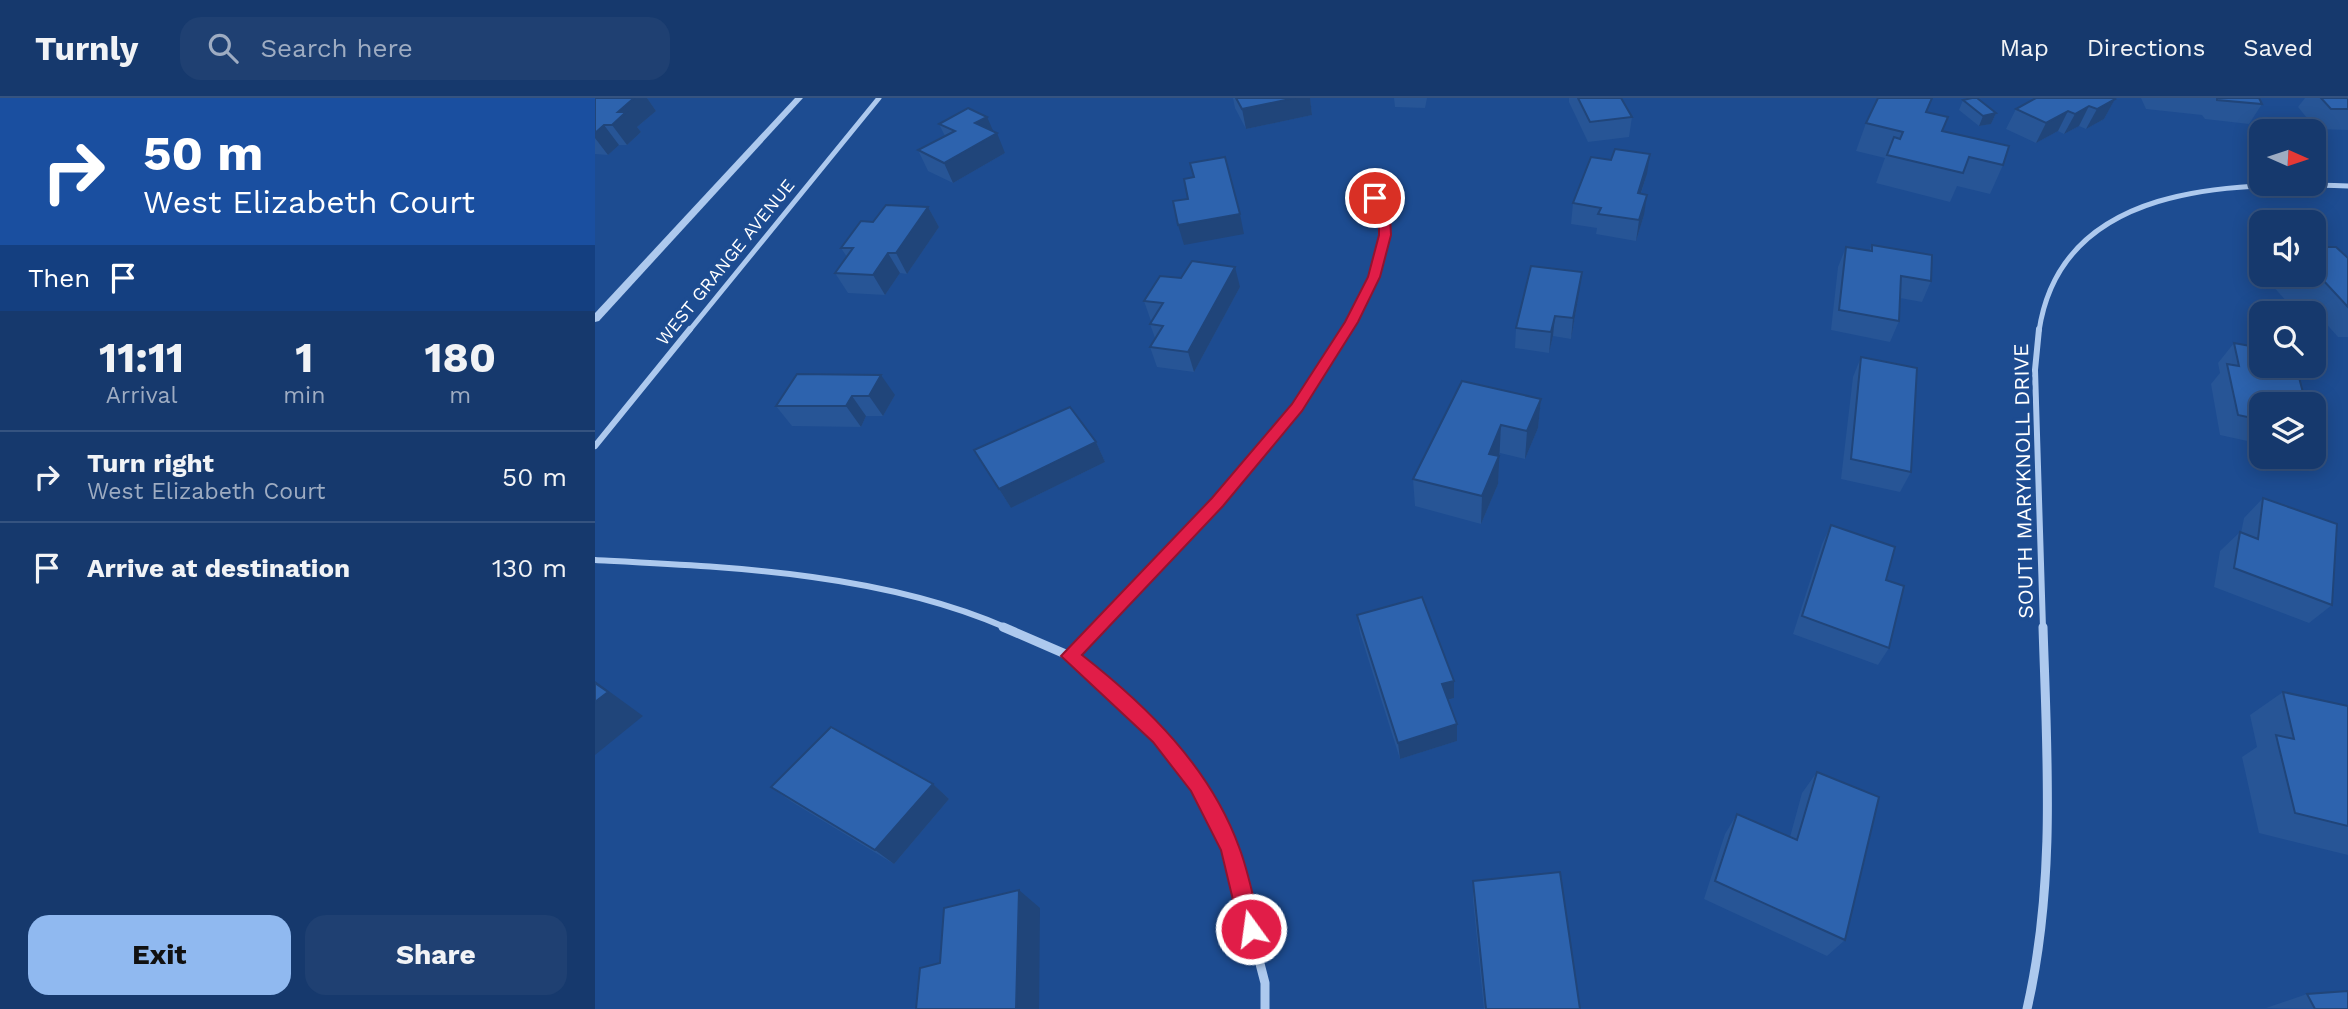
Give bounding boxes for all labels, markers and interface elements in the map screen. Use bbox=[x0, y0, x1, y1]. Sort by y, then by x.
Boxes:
search box bbox=[180, 17, 670, 80]
text: Turnly bbox=[35, 29, 138, 68]
icon: search bbox=[204, 29, 242, 67]
text: Search here bbox=[260, 33, 413, 63]
text: Map bbox=[2000, 34, 2049, 62]
text: Directions bbox=[2087, 34, 2205, 62]
text: Saved bbox=[2243, 34, 2313, 62]
north arrow bbox=[2249, 119, 2326, 196]
map controls bbox=[2249, 119, 2326, 469]
text: 50 m bbox=[143, 124, 263, 182]
icon: right bbox=[28, 126, 119, 217]
pin bbox=[1345, 168, 1405, 228]
street label: WEST GRANGE AVENUE bbox=[651, 175, 799, 349]
icon: arrive bbox=[1356, 179, 1394, 217]
text: West Elizabeth Court bbox=[143, 183, 475, 221]
button: sound bbox=[2249, 210, 2326, 287]
icon: arrive bbox=[104, 259, 142, 297]
text: Then bbox=[28, 263, 90, 293]
button: search bbox=[2249, 301, 2326, 378]
text: 11:11 bbox=[99, 333, 184, 382]
text: 1 bbox=[295, 333, 313, 382]
text: 180 bbox=[424, 333, 496, 382]
street label: SOUTH MARYKNOLL DRIVE bbox=[2008, 343, 2038, 619]
text: Arrival bbox=[106, 382, 177, 409]
text: min bbox=[283, 382, 325, 409]
text: m bbox=[449, 382, 471, 409]
button: layers bbox=[2249, 392, 2326, 469]
text: Turn right bbox=[87, 448, 214, 478]
icon: right bbox=[28, 458, 66, 496]
text: 50 m bbox=[502, 462, 567, 492]
text: West Elizabeth Court bbox=[87, 478, 326, 505]
icon: arrive bbox=[28, 549, 66, 587]
text: Arrive at destination bbox=[87, 553, 350, 583]
text: 130 m bbox=[492, 553, 567, 583]
position arrow bbox=[1214, 892, 1288, 966]
button: Exit bbox=[28, 915, 291, 995]
button: Share bbox=[305, 915, 567, 995]

